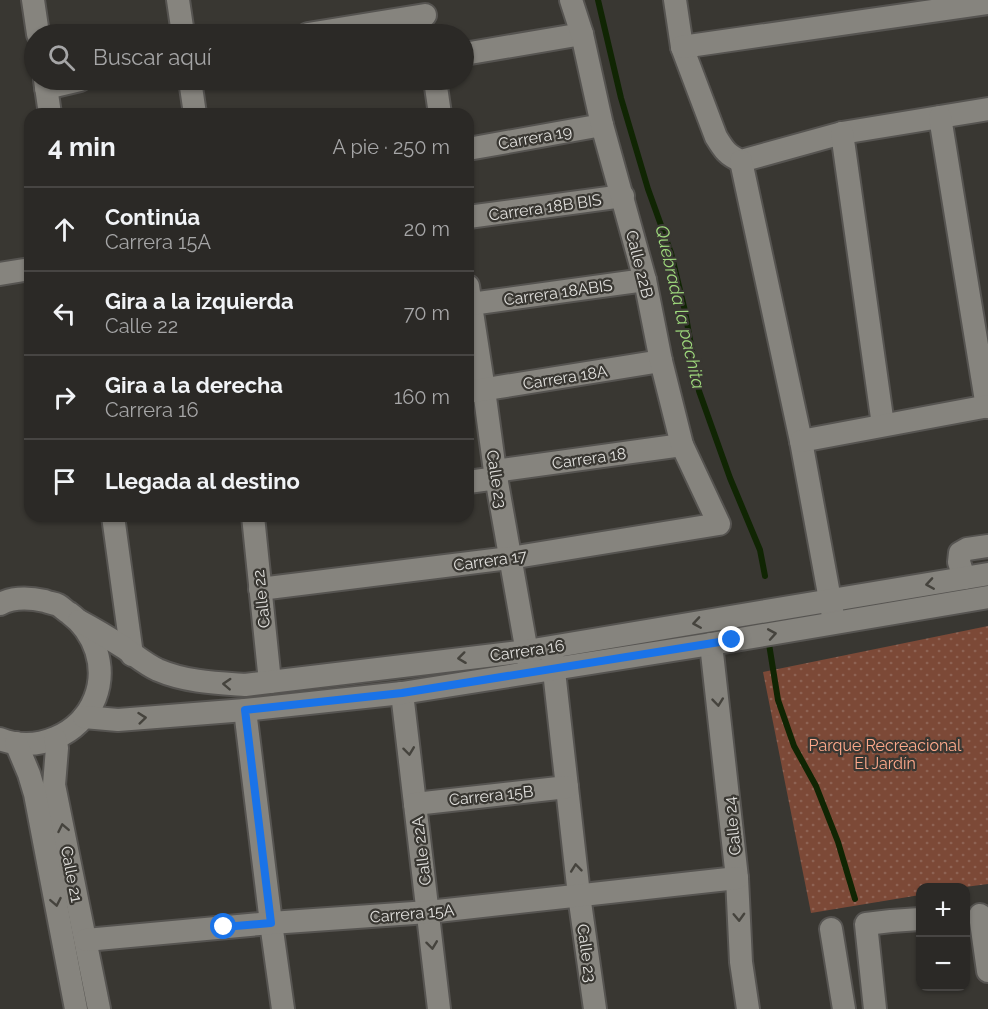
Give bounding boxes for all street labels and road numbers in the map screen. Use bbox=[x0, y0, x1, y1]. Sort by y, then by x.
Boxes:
street label: Carrera 19 bbox=[497, 122, 574, 153]
street label: Carrera 18B BIS bbox=[487, 190, 603, 225]
street label: Calle 22B bbox=[622, 228, 657, 300]
street label: Carrera 18ABIS bbox=[502, 275, 614, 310]
street label: Carrera 18A bbox=[521, 361, 609, 394]
street label: Carrera 18 bbox=[551, 444, 627, 473]
street label: Calle 23 bbox=[483, 449, 510, 510]
street label: Carrera 17 bbox=[452, 546, 528, 575]
street label: Calle 22 bbox=[249, 569, 274, 629]
street label: Carrera 16 bbox=[489, 636, 566, 665]
street label: Carrera 15B bbox=[448, 782, 534, 809]
street label: Calle 24 bbox=[720, 795, 745, 856]
street label: Calle 22A bbox=[408, 815, 435, 887]
street label: Calle 21 bbox=[57, 844, 86, 904]
street label: Carrera 15A bbox=[369, 900, 455, 927]
street label: Calle 23 bbox=[573, 923, 600, 983]

